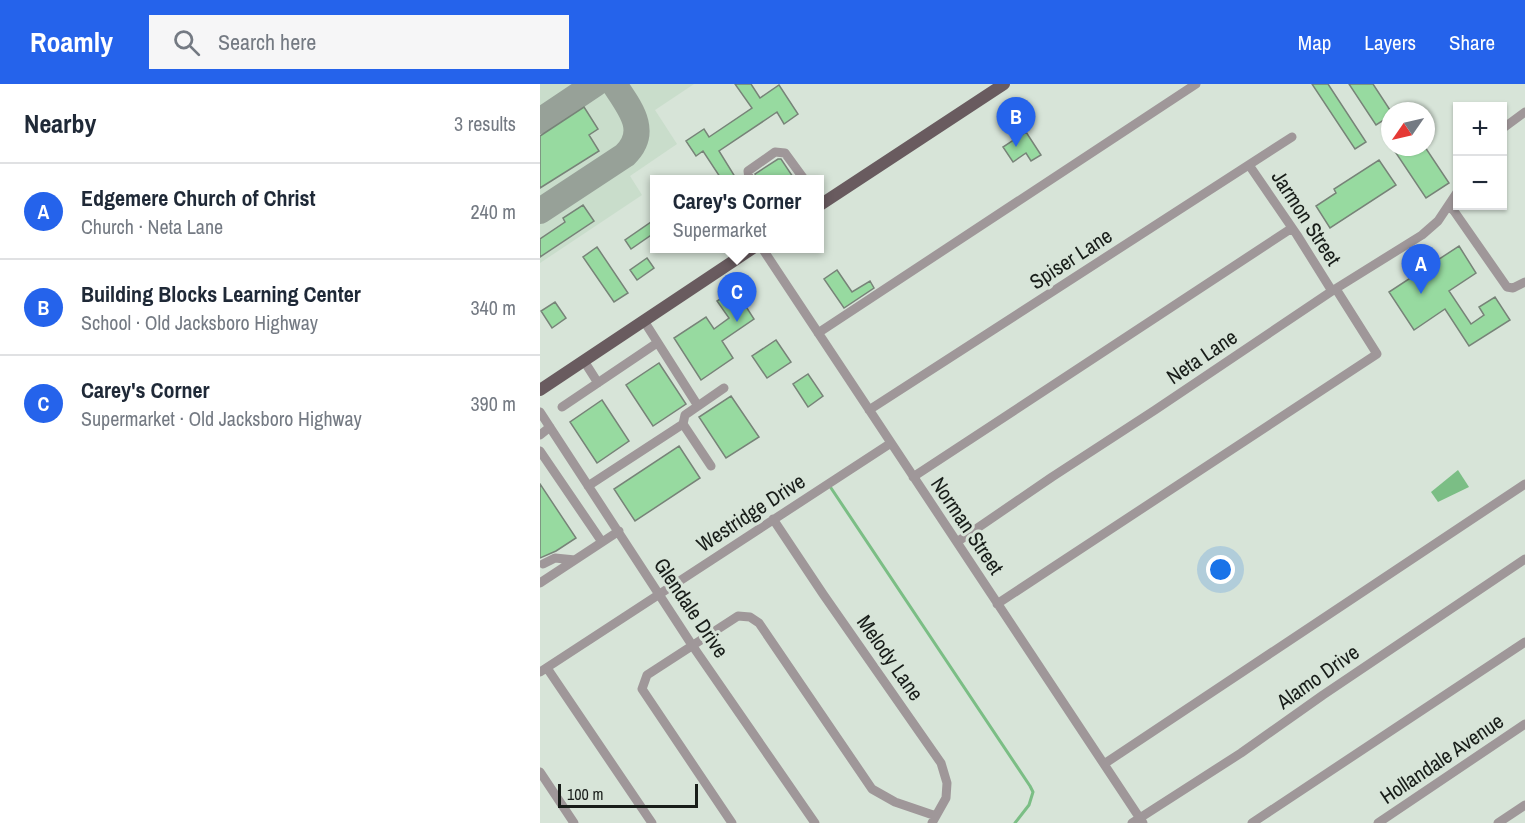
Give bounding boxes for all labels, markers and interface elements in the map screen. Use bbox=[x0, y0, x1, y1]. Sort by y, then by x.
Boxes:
search box bbox=[149, 15, 569, 69]
text: Roamly bbox=[30, 23, 113, 61]
icon: search bbox=[170, 26, 203, 59]
text: Search here bbox=[218, 27, 316, 57]
text: Map bbox=[1298, 28, 1331, 57]
text: Layers bbox=[1364, 28, 1416, 57]
text: Share bbox=[1449, 28, 1495, 57]
pin: B bbox=[996, 98, 1036, 147]
north arrow bbox=[1381, 102, 1435, 156]
map controls bbox=[1453, 102, 1507, 210]
button: + bbox=[1453, 102, 1507, 156]
text: Nearby bbox=[24, 106, 96, 141]
text: 3 results bbox=[454, 110, 516, 137]
button: − bbox=[1453, 156, 1507, 210]
street label: Jarmon Street bbox=[1265, 164, 1348, 271]
popup bbox=[650, 175, 824, 253]
text: Edgemere Church of Christ bbox=[81, 183, 316, 213]
text: Carey's Corner bbox=[673, 186, 801, 216]
text: A bbox=[38, 198, 49, 225]
text: 240 m bbox=[470, 198, 516, 225]
text: Church · Neta Lane bbox=[81, 213, 223, 240]
text: Supermarket bbox=[673, 216, 767, 243]
street label: Spiser Lane bbox=[1024, 221, 1118, 296]
pin: A bbox=[1402, 244, 1440, 294]
pin: C bbox=[718, 272, 756, 322]
text: Building Blocks Learning Center bbox=[81, 279, 361, 309]
text: B bbox=[38, 294, 49, 321]
text: 340 m bbox=[470, 294, 516, 321]
text: School · Old Jacksboro Highway bbox=[81, 309, 318, 336]
street label: Neta Lane bbox=[1161, 322, 1243, 391]
text: Carey's Corner bbox=[81, 375, 210, 405]
text: C bbox=[38, 390, 49, 417]
text: 390 m bbox=[470, 390, 516, 417]
text: Supermarket · Old Jacksboro Highway bbox=[81, 405, 362, 432]
street label: Westridge Drive bbox=[691, 467, 811, 559]
street label: Norman Street bbox=[924, 471, 1011, 580]
street label: Glendale Drive bbox=[647, 552, 736, 663]
your location bbox=[1206, 555, 1235, 584]
street label: Melody Lane bbox=[850, 609, 931, 706]
street label: Alamo Drive bbox=[1270, 638, 1365, 716]
street label: Hollandale Avenue bbox=[1374, 706, 1509, 811]
scale bar bbox=[558, 781, 698, 808]
text: 100 m bbox=[567, 783, 603, 805]

